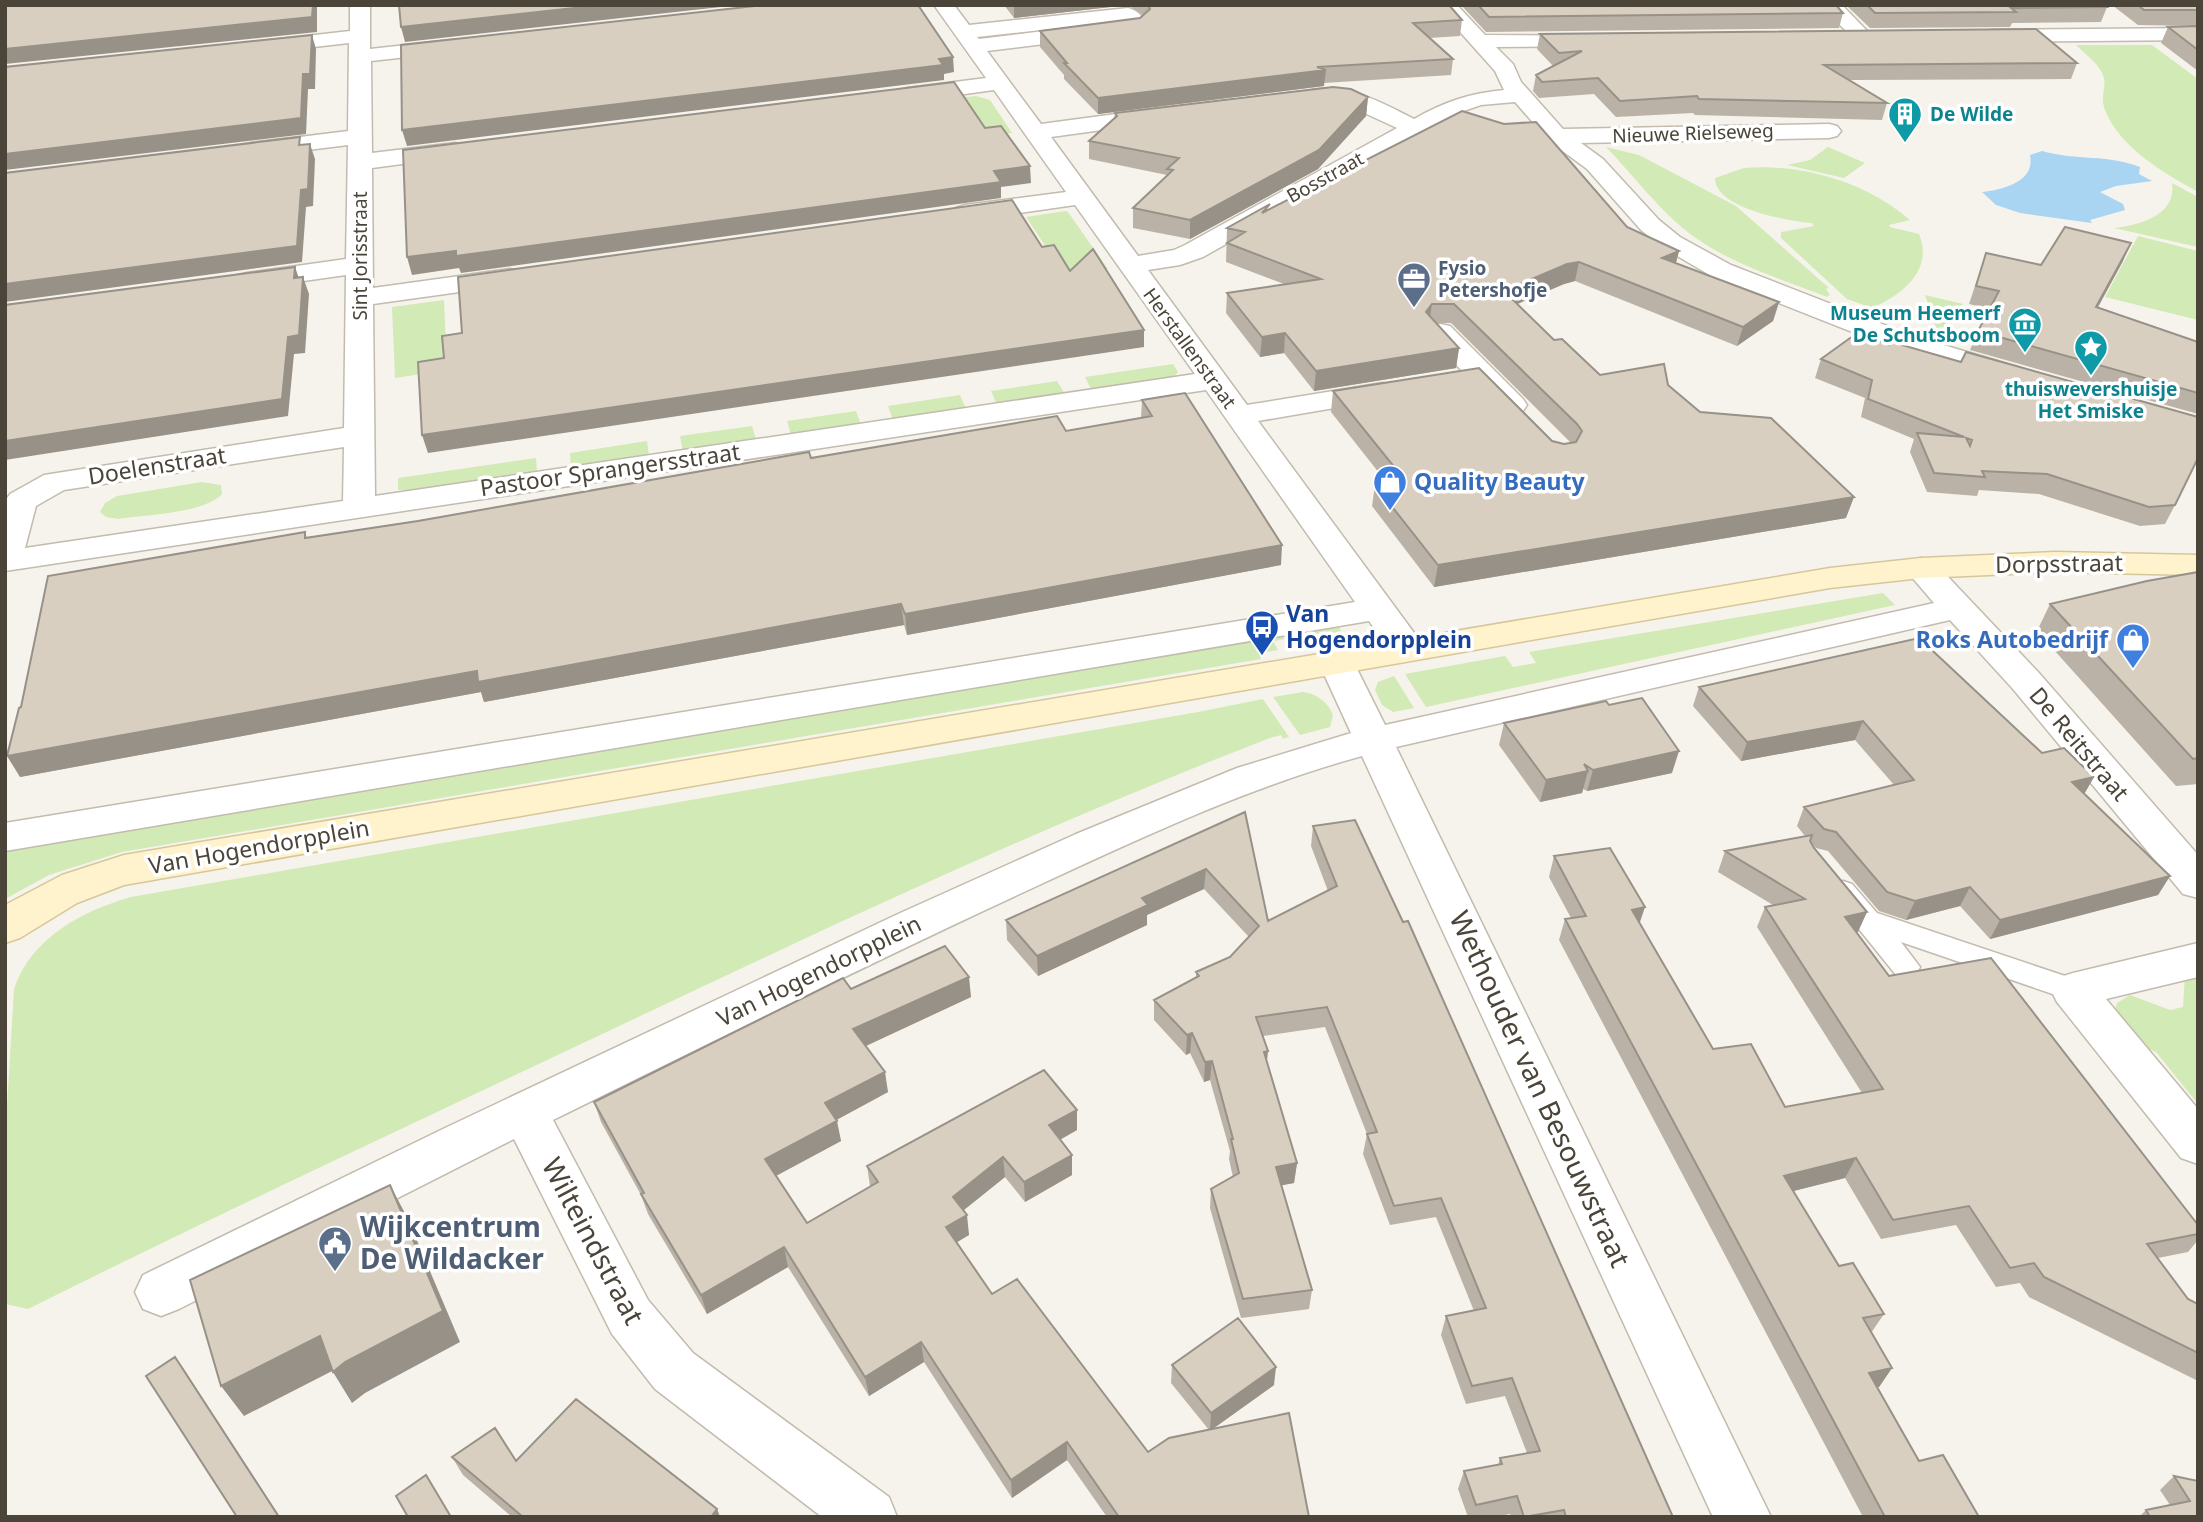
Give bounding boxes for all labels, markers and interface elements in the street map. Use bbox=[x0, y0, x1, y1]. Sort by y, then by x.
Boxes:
building icon: De Wilde bbox=[1886, 95, 1924, 144]
place label: De Wilde bbox=[1930, 101, 2013, 127]
street label: Nieuwe Rielseweg bbox=[1612, 117, 1774, 149]
street label: Bosstraat bbox=[1282, 145, 1368, 209]
street label: Sint Jorisstraat bbox=[347, 191, 373, 321]
place label: Fysio Petershofje bbox=[1438, 255, 1547, 303]
office icon: Fysio Petershofje bbox=[1395, 260, 1433, 309]
street label: Herstallenstraat bbox=[1137, 282, 1243, 414]
place label: Museum Heemerf De Schutsboom bbox=[1830, 300, 2002, 348]
museum icon: Museum Heemerf De Schutsboom bbox=[2006, 305, 2044, 354]
place icon: thuiswevershuisje Het Smiske bbox=[2072, 328, 2110, 377]
place label: thuiswevershuisje Het Smiske bbox=[2005, 376, 2177, 424]
street label: Pastoor Sprangersstraat bbox=[478, 435, 742, 503]
street label: Doelenstraat bbox=[86, 438, 228, 492]
shop icon: Quality Beauty bbox=[1371, 463, 1409, 512]
place label: Quality Beauty bbox=[1414, 465, 1585, 497]
street label: Dorpsstraat bbox=[1995, 546, 2123, 580]
place label: Van Hogendorpplein bbox=[1286, 597, 1472, 655]
bus stop icon: Van Hogendorpplein bbox=[1243, 608, 1281, 657]
shop icon: Roks Autobedrijf bbox=[2114, 621, 2152, 670]
place label: Roks Autobedrijf bbox=[1916, 623, 2109, 655]
street label: De Reitstraat bbox=[2023, 680, 2137, 807]
street label: Van Hogendorpplein bbox=[146, 811, 372, 881]
street label: Wethouder van Besouwstraat bbox=[1441, 904, 1640, 1273]
street label: Van Hogendorpplein bbox=[711, 907, 926, 1034]
street label: Wilteindstraat bbox=[534, 1150, 654, 1331]
place label: Wijkcentrum De Wildacker bbox=[360, 1207, 544, 1277]
public building icon: Wijkcentrum De Wildacker bbox=[316, 1224, 354, 1273]

